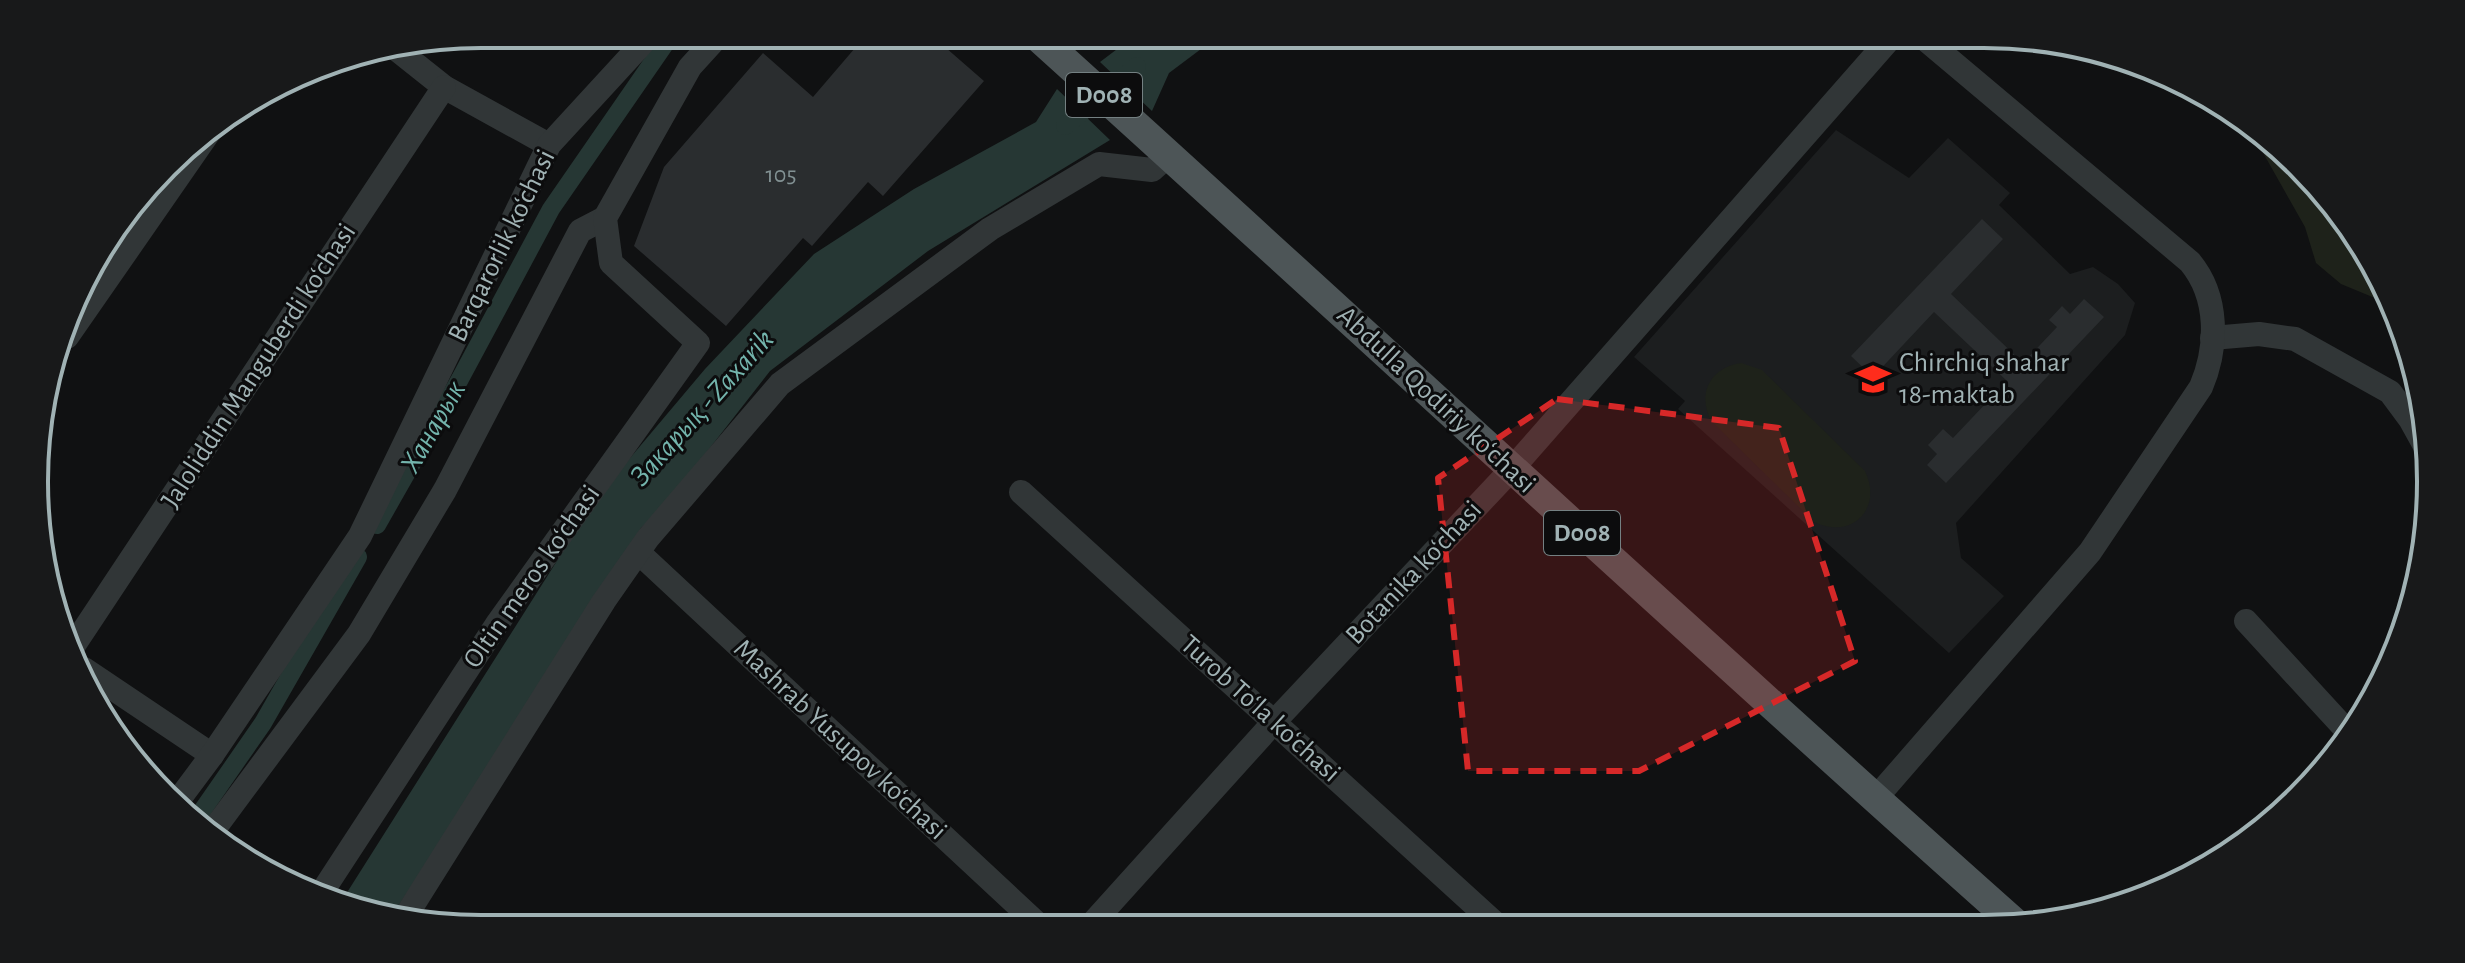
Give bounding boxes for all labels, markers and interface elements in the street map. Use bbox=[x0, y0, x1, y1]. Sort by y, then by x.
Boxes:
road number: D008 bbox=[1066, 73, 1142, 117]
street label: Barqarorlik ko‘chasi bbox=[443, 146, 561, 346]
house number: 105 bbox=[766, 163, 796, 187]
street label: Jaloliddin Manguberdi ko‘chasi bbox=[157, 219, 361, 513]
street label: Abdulla Qodiriy ko‘chasi bbox=[1332, 301, 1540, 499]
water label: Закарық - Zaxarik bbox=[624, 324, 780, 492]
place label: Chirchiq shahar 18-maktab bbox=[1899, 349, 2069, 409]
school or university icon: Chirchiq shahar 18-maktab bbox=[1854, 360, 1892, 398]
water label: Ханарык bbox=[395, 375, 471, 478]
street label: Oltin meros ko‘chasi bbox=[459, 480, 605, 674]
street label: Botanika ko‘chasi bbox=[1341, 496, 1487, 650]
road number: D008 bbox=[1544, 511, 1620, 555]
street label: Turob To‘la ko‘chasi bbox=[1175, 630, 1345, 788]
street label: Mashrab Yusupov ko‘chasi bbox=[728, 634, 952, 846]

